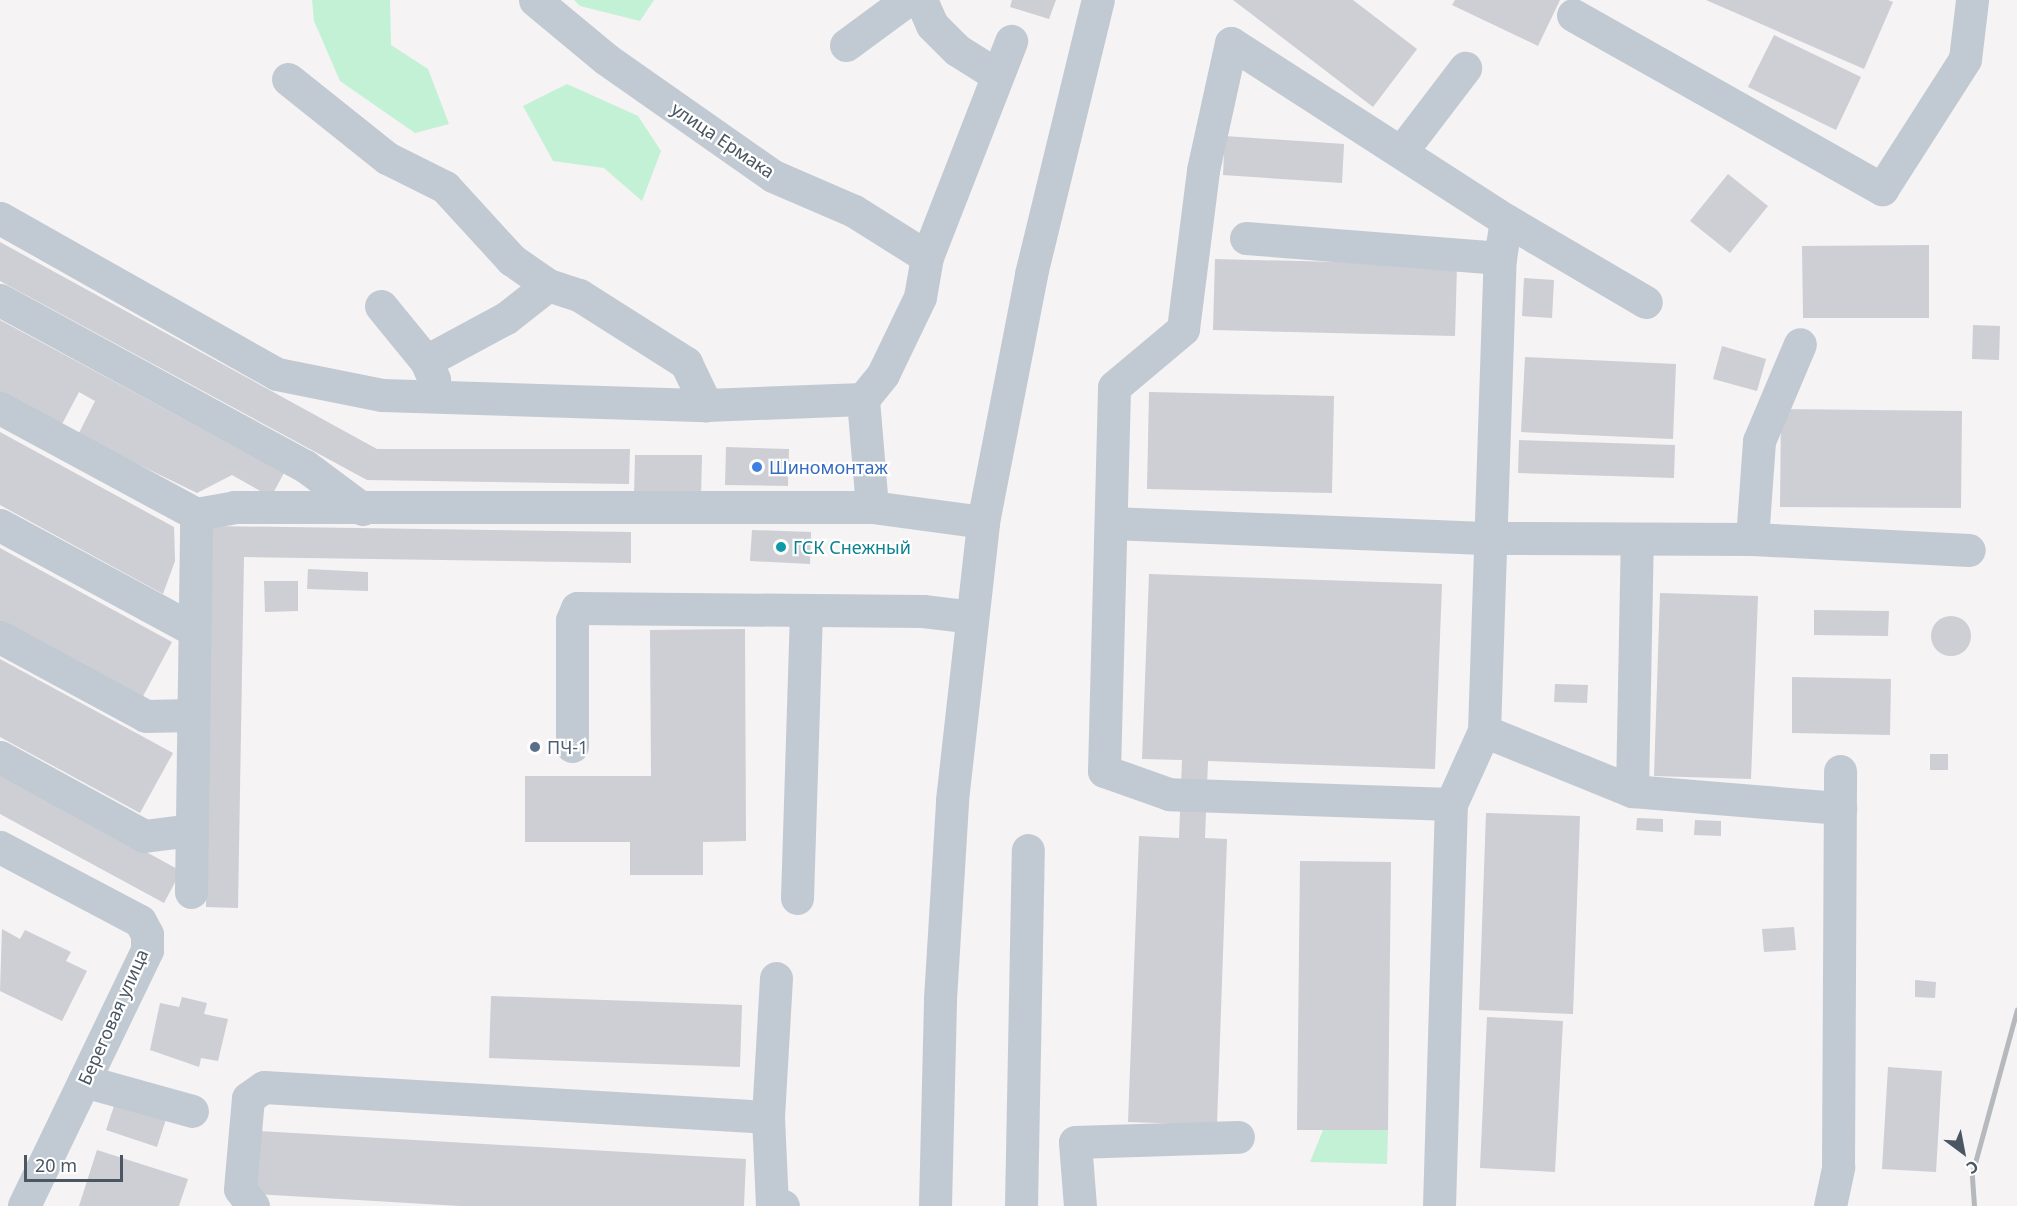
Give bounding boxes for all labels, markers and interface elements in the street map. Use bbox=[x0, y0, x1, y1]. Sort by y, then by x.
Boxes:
street label: улица Ермака bbox=[667, 98, 779, 182]
place label: Шиномонтаж bbox=[769, 456, 888, 478]
marker: Шиномонтаж bbox=[750, 460, 764, 474]
place label: ГСК Снежный bbox=[793, 536, 911, 558]
marker: ГСК Снежный bbox=[774, 540, 788, 554]
place label: ПЧ-1 bbox=[547, 736, 588, 758]
marker: ПЧ-1 bbox=[528, 740, 542, 754]
street label: Береговая улица bbox=[73, 946, 153, 1088]
north arrow bbox=[1933, 1122, 1993, 1182]
scale bar bbox=[27, 1143, 126, 1181]
text: 20 m bbox=[35, 1153, 77, 1177]
text: С bbox=[1962, 1155, 1983, 1179]

